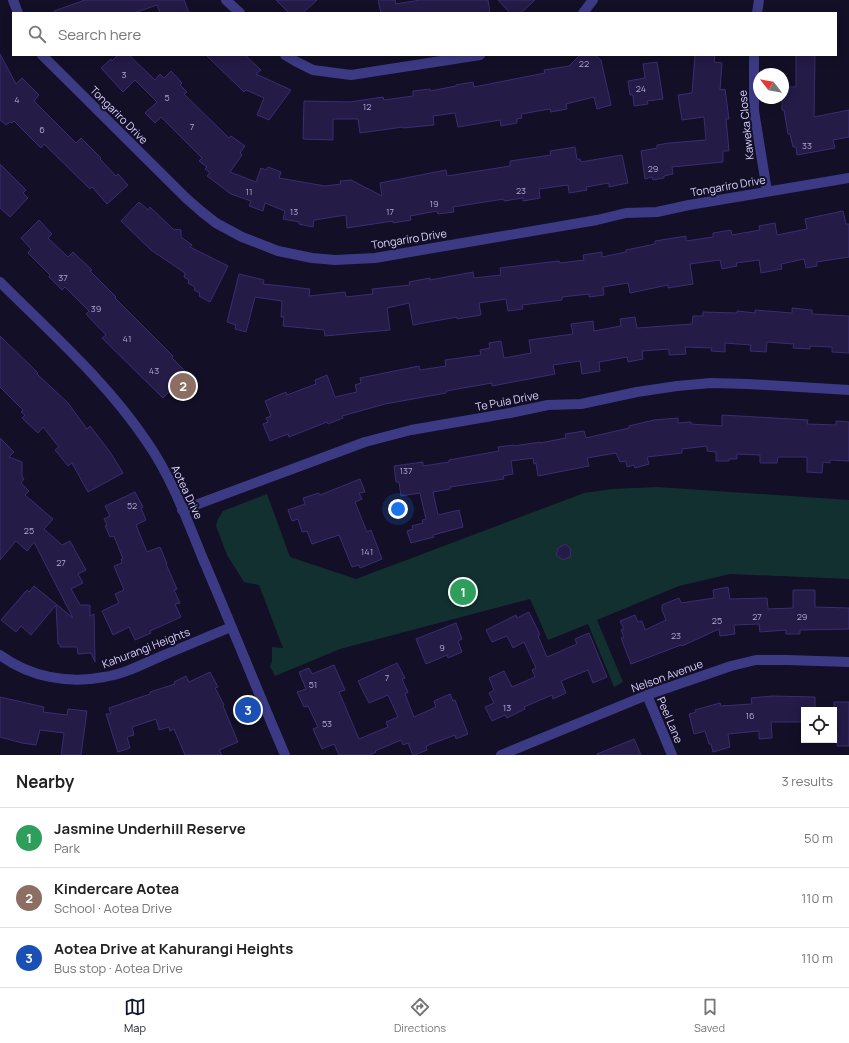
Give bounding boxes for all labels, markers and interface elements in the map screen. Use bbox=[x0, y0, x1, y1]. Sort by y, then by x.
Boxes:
search box bbox=[12, 12, 837, 56]
icon: search bbox=[26, 23, 48, 45]
text: Search here bbox=[58, 24, 141, 45]
house number: 22 bbox=[579, 57, 589, 70]
house number: 3 bbox=[122, 68, 127, 81]
north arrow bbox=[753, 68, 789, 104]
street label: Tongariro Drive bbox=[87, 82, 152, 147]
house number: 24 bbox=[636, 82, 646, 95]
street label: Kaweka Close bbox=[734, 89, 757, 161]
house number: 5 bbox=[164, 91, 170, 104]
house number: 4 bbox=[14, 93, 20, 106]
house number: 12 bbox=[363, 100, 371, 113]
house number: 7 bbox=[190, 120, 195, 133]
house number: 6 bbox=[39, 123, 45, 136]
house number: 33 bbox=[802, 139, 812, 152]
house number: 29 bbox=[648, 162, 658, 175]
street label: Tongariro Drive bbox=[689, 171, 767, 200]
house number: 23 bbox=[516, 184, 526, 197]
house number: 11 bbox=[245, 185, 253, 198]
house number: 19 bbox=[429, 197, 439, 210]
house number: 13 bbox=[290, 205, 298, 218]
house number: 17 bbox=[386, 205, 394, 218]
street label: Tongariro Drive bbox=[370, 225, 448, 252]
house number: 37 bbox=[58, 271, 68, 284]
house number: 39 bbox=[91, 302, 101, 315]
house number: 41 bbox=[123, 332, 131, 345]
house number: 43 bbox=[149, 364, 159, 377]
pin: 2 bbox=[170, 371, 196, 401]
street label: Te Puia Drive bbox=[474, 387, 540, 414]
street label: Aotea Drive bbox=[168, 462, 207, 522]
house number: 137 bbox=[399, 464, 413, 477]
house number: 52 bbox=[127, 499, 137, 512]
your location bbox=[388, 499, 408, 519]
house number: 25 bbox=[24, 524, 34, 537]
house number: 141 bbox=[361, 545, 373, 558]
house number: 27 bbox=[56, 556, 66, 569]
pin: 1 bbox=[450, 577, 476, 607]
house number: 27 bbox=[752, 610, 762, 623]
house number: 29 bbox=[797, 610, 807, 623]
house number: 25 bbox=[712, 614, 722, 627]
street label: Kahurangi Heights bbox=[100, 624, 192, 671]
house number: 23 bbox=[671, 629, 681, 642]
house number: 9 bbox=[439, 641, 445, 654]
street label: Nelson Avenue bbox=[629, 655, 705, 695]
house number: 7 bbox=[385, 671, 390, 684]
house number: 51 bbox=[309, 678, 317, 691]
street label: Peel Lane bbox=[654, 694, 687, 746]
pin: 3 bbox=[235, 695, 261, 725]
house number: 13 bbox=[503, 701, 511, 714]
map controls bbox=[801, 707, 837, 743]
button: locate bbox=[801, 707, 837, 743]
house number: 16 bbox=[745, 709, 755, 722]
house number: 53 bbox=[322, 717, 332, 730]
text: Nearby bbox=[16, 770, 74, 793]
text: 3 results bbox=[781, 772, 833, 790]
text: Jasmine Underhill Reserve bbox=[54, 818, 246, 839]
text: 1 bbox=[26, 829, 32, 847]
text: 50 m bbox=[804, 829, 833, 847]
text: Park bbox=[54, 839, 80, 857]
text: Kindercare Aotea bbox=[54, 878, 179, 899]
text: 2 bbox=[25, 889, 33, 907]
text: 110 m bbox=[801, 889, 833, 907]
text: School · Aotea Drive bbox=[54, 899, 172, 917]
text: Aotea Drive at Kahurangi Heights bbox=[54, 938, 293, 959]
text: 3 bbox=[25, 949, 33, 967]
text: 110 m bbox=[801, 949, 833, 967]
text: Bus stop · Aotea Drive bbox=[54, 959, 183, 977]
tab: Map bbox=[124, 996, 146, 1035]
tab: Directions bbox=[394, 996, 446, 1035]
tab: Saved bbox=[694, 996, 725, 1035]

